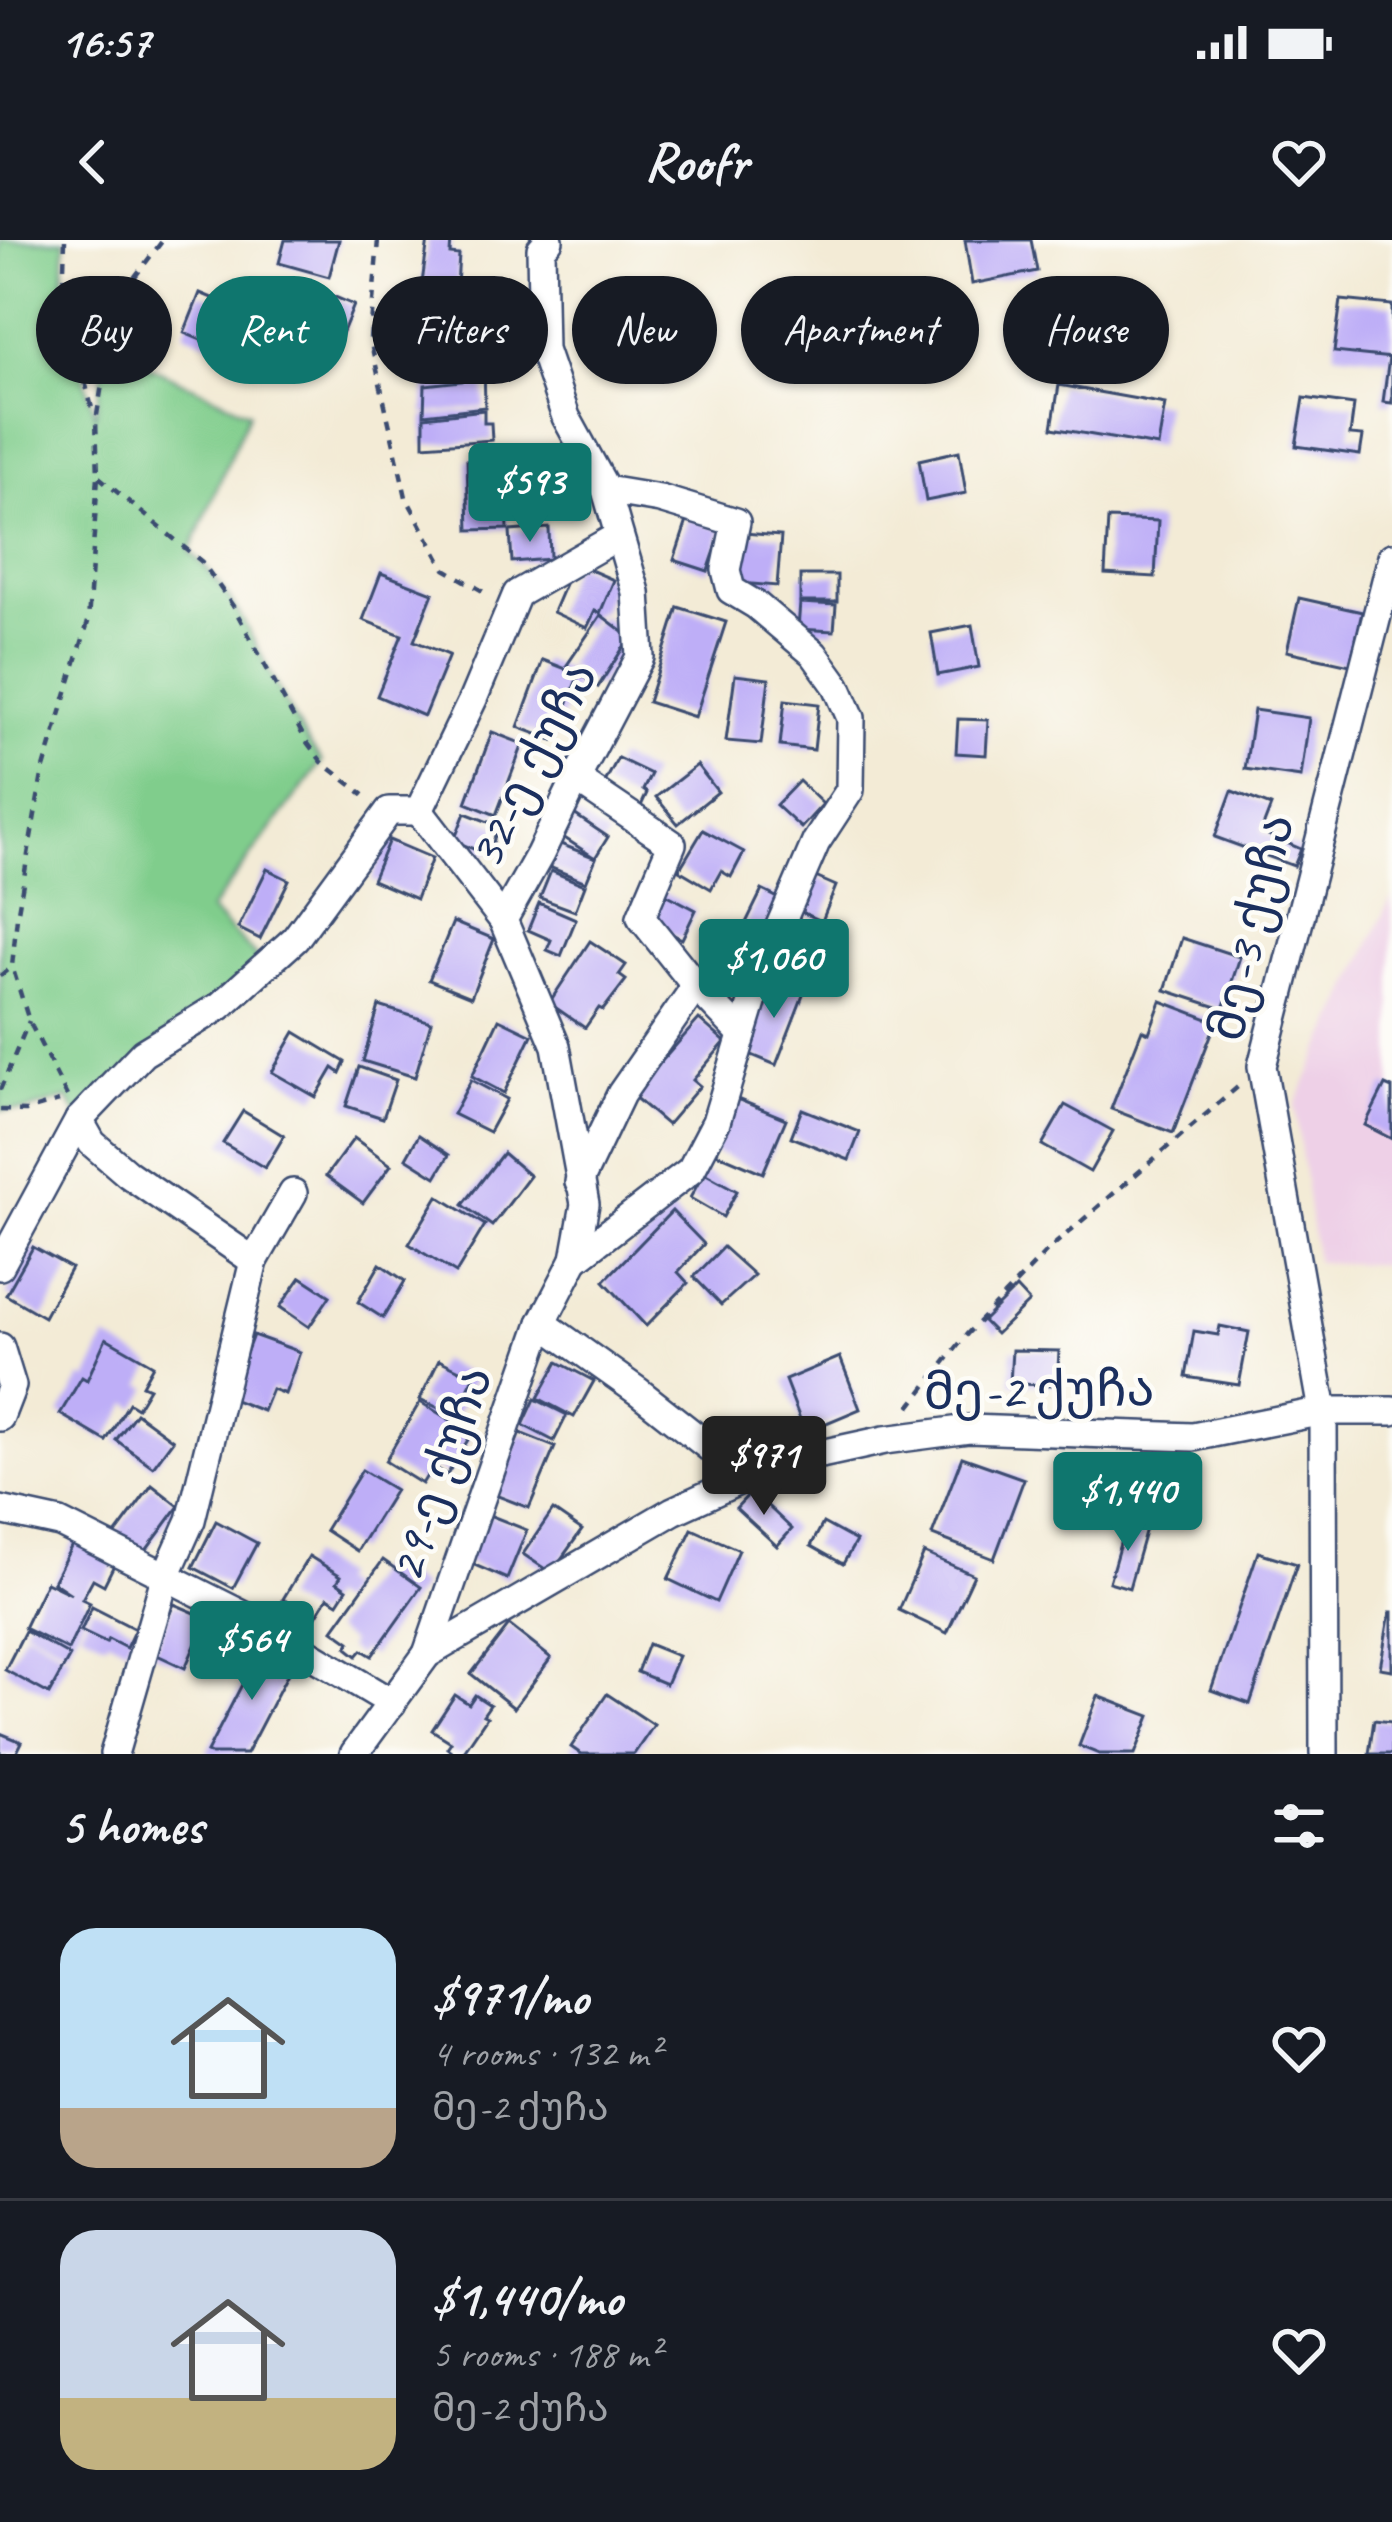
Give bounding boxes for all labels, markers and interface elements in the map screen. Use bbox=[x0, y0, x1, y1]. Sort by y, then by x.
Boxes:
text: 16:57 bbox=[60, 14, 150, 71]
text: Roofr bbox=[644, 128, 748, 196]
icon: back bbox=[60, 129, 126, 195]
icon: heart bbox=[1266, 129, 1332, 195]
chip: Buy bbox=[36, 276, 172, 384]
chip: Rent bbox=[196, 276, 348, 384]
chip: Filters bbox=[372, 276, 548, 384]
chip: New bbox=[572, 276, 717, 384]
chip: Apartment bbox=[741, 276, 979, 384]
chip: House bbox=[1003, 276, 1169, 384]
pin: $593 bbox=[459, 443, 601, 545]
text: $593 bbox=[495, 457, 565, 506]
street label: 32-ე ქუჩა bbox=[453, 650, 611, 879]
street label: მე-3 ქუჩა bbox=[1194, 808, 1308, 1047]
pin: $1,060 bbox=[676, 919, 872, 1021]
text: $1,060 bbox=[726, 933, 822, 982]
street label: მე-2 ქუჩა bbox=[923, 1356, 1155, 1424]
street label: 29-ე ქუჩა bbox=[373, 1357, 507, 1590]
pin: $971 bbox=[693, 1416, 835, 1518]
text: $971 bbox=[729, 1430, 799, 1479]
pin: $1,440 bbox=[1030, 1452, 1226, 1554]
text: $1,440 bbox=[1080, 1466, 1176, 1515]
pin: $564 bbox=[181, 1601, 323, 1703]
text: $564 bbox=[217, 1615, 287, 1664]
icon: filters bbox=[1266, 1793, 1332, 1859]
text: 5 homes bbox=[60, 1794, 203, 1858]
text: $971/mo bbox=[432, 1965, 588, 2029]
icon: home bbox=[156, 1976, 300, 2120]
icon: heart bbox=[1266, 2015, 1332, 2081]
text: 4 rooms · 132 m² bbox=[432, 2029, 660, 2078]
text: მე-2 ქუჩა bbox=[432, 2083, 609, 2132]
text: $1,440/mo bbox=[432, 2266, 622, 2330]
icon: home bbox=[156, 2278, 300, 2422]
icon: heart bbox=[1266, 2317, 1332, 2383]
text: 5 rooms · 188 m² bbox=[432, 2330, 660, 2379]
text: მე-2 ქუჩა bbox=[432, 2384, 609, 2433]

